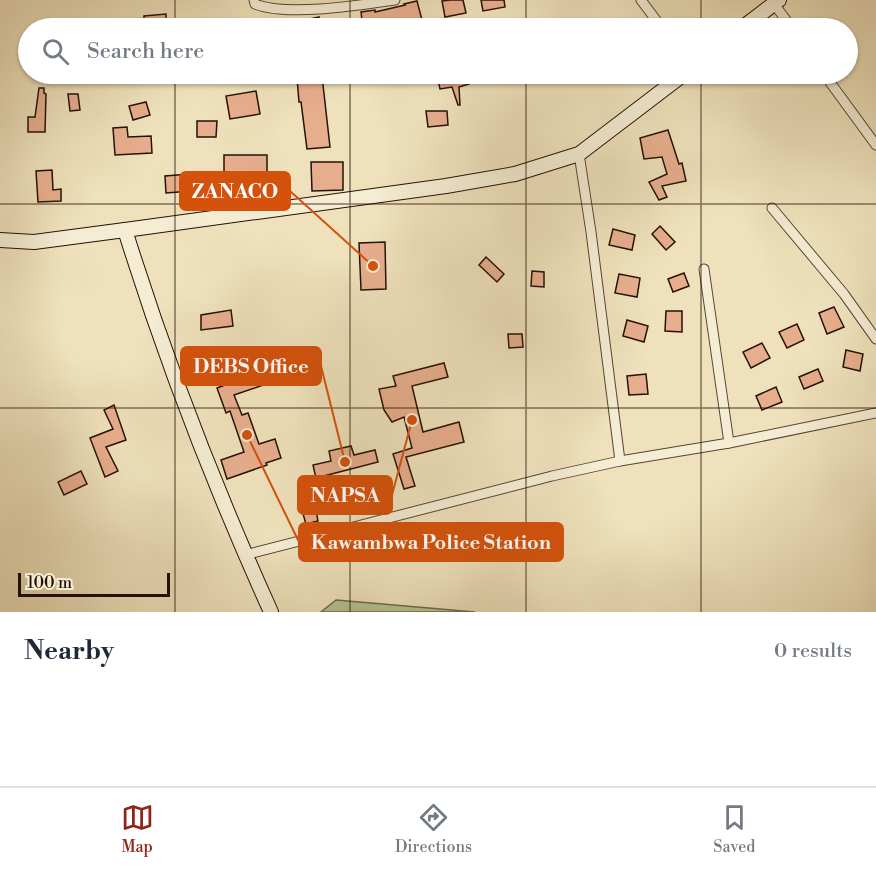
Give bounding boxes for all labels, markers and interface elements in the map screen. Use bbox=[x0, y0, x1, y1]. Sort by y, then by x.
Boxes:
search box bbox=[18, 18, 858, 84]
icon: search bbox=[39, 35, 72, 68]
text: Search here bbox=[87, 38, 204, 65]
callout: ZANACO bbox=[180, 172, 290, 210]
text: ZANACO bbox=[192, 180, 278, 205]
callout: DEBS Office bbox=[181, 347, 321, 385]
text: DEBS Office bbox=[193, 355, 309, 380]
callout: NAPSA bbox=[298, 476, 392, 514]
text: NAPSA bbox=[310, 484, 381, 509]
callout: Kawambwa Police Station bbox=[299, 523, 563, 561]
text: Kawambwa Police Station bbox=[311, 531, 552, 556]
scale bar bbox=[18, 570, 170, 598]
text: 100 m bbox=[27, 573, 72, 593]
text: Nearby bbox=[24, 635, 114, 667]
text: 0 results bbox=[774, 639, 852, 664]
tab: Map bbox=[121, 801, 154, 857]
tab: Directions bbox=[395, 801, 472, 857]
tab: Saved bbox=[713, 801, 755, 857]

